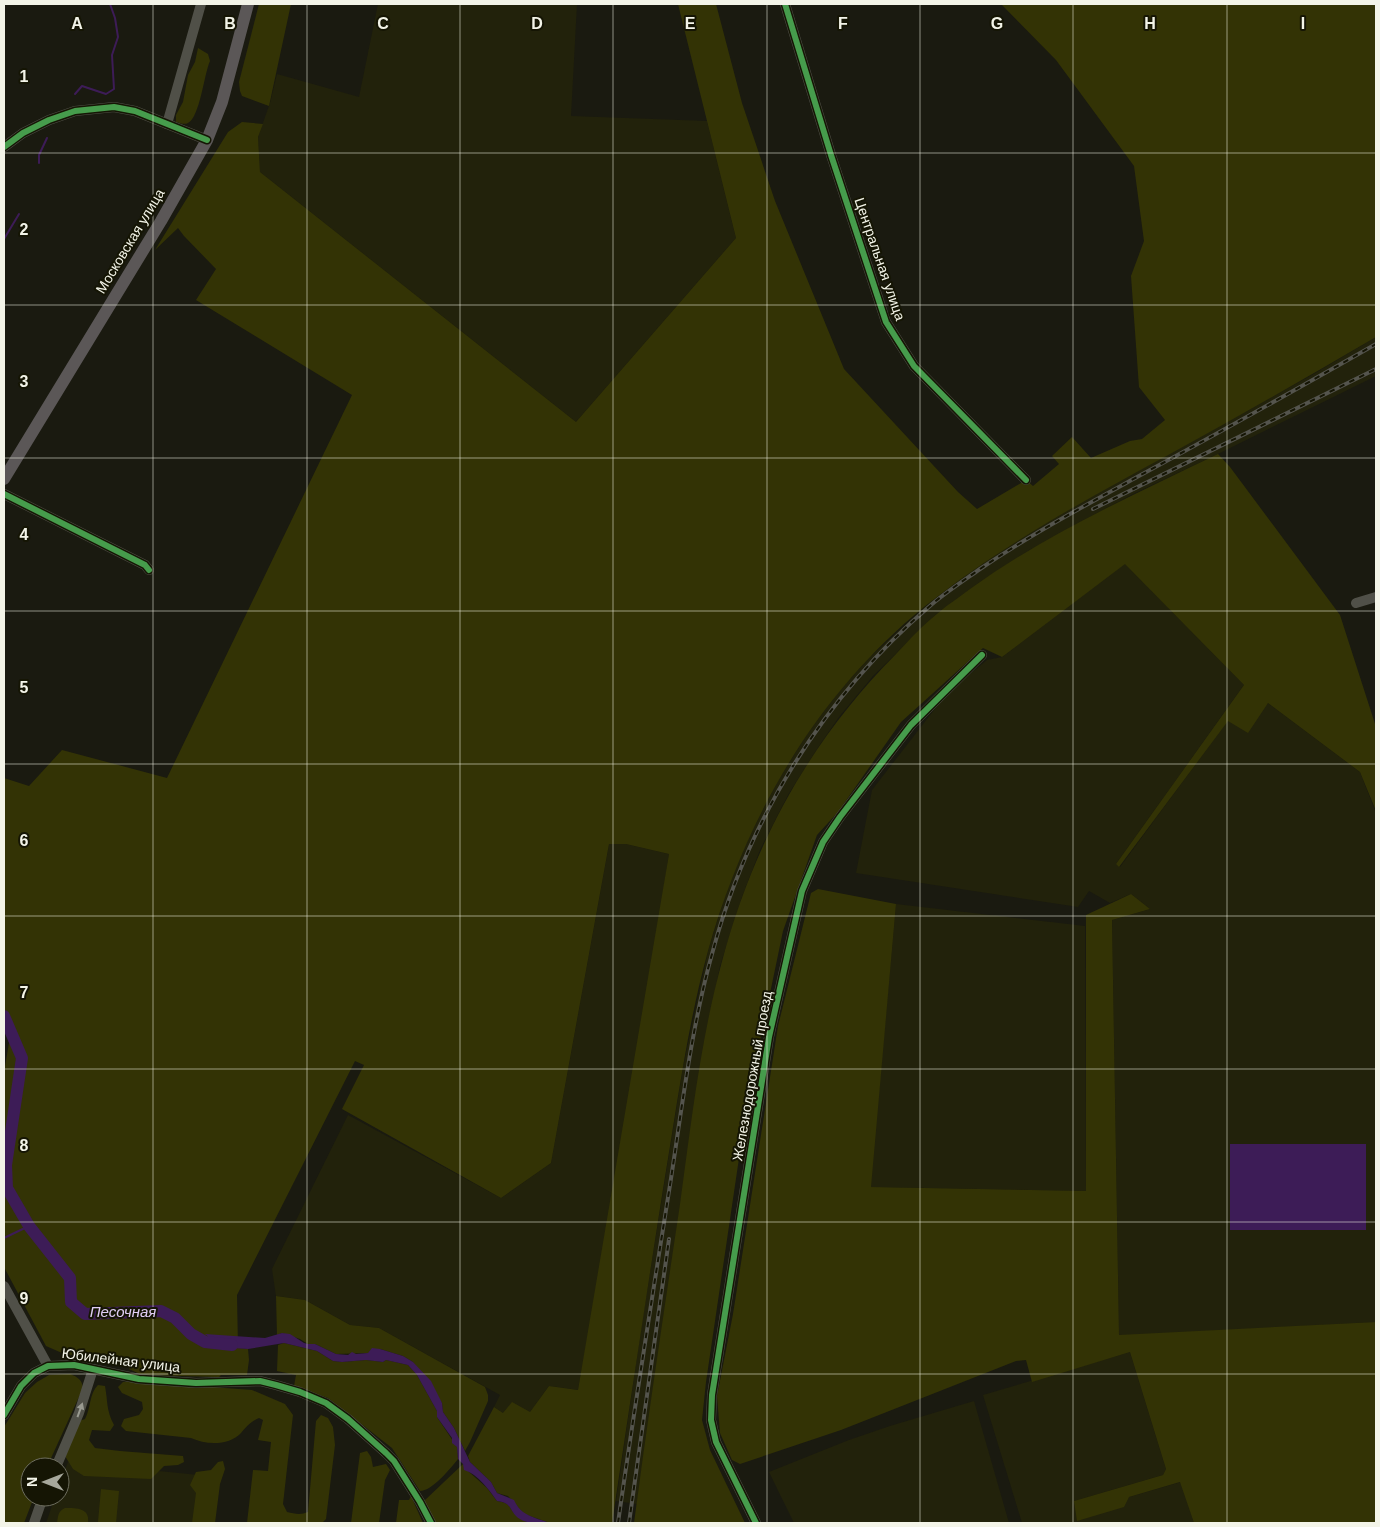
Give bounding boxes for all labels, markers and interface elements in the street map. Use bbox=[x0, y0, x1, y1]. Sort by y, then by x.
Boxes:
text: A bbox=[71, 15, 83, 32]
text: B bbox=[224, 15, 236, 32]
text: C bbox=[377, 15, 389, 32]
text: D bbox=[531, 15, 543, 32]
text: E bbox=[685, 15, 696, 32]
text: F bbox=[838, 15, 848, 32]
text: G bbox=[991, 15, 1003, 32]
text: H bbox=[1144, 15, 1156, 32]
text: I bbox=[1301, 15, 1305, 32]
text: 1 bbox=[20, 68, 29, 85]
street label: Московская улица bbox=[92, 186, 168, 296]
street label: Центральная улица bbox=[851, 196, 909, 323]
text: 2 bbox=[20, 221, 29, 238]
text: 3 bbox=[20, 373, 29, 390]
text: 4 bbox=[20, 526, 29, 543]
text: 5 bbox=[20, 679, 29, 696]
text: 6 bbox=[20, 832, 29, 849]
text: 7 bbox=[20, 984, 29, 1001]
street label: Железнодорожный проезд bbox=[729, 990, 775, 1162]
text: 8 bbox=[20, 1137, 29, 1154]
text: 9 bbox=[20, 1290, 29, 1307]
water label: Песочная bbox=[90, 1303, 156, 1320]
street label: Юбилейная улица bbox=[61, 1345, 181, 1375]
one-way arrow bbox=[77, 1402, 84, 1417]
north arrow bbox=[20, 1457, 70, 1507]
text: N bbox=[24, 1477, 40, 1487]

